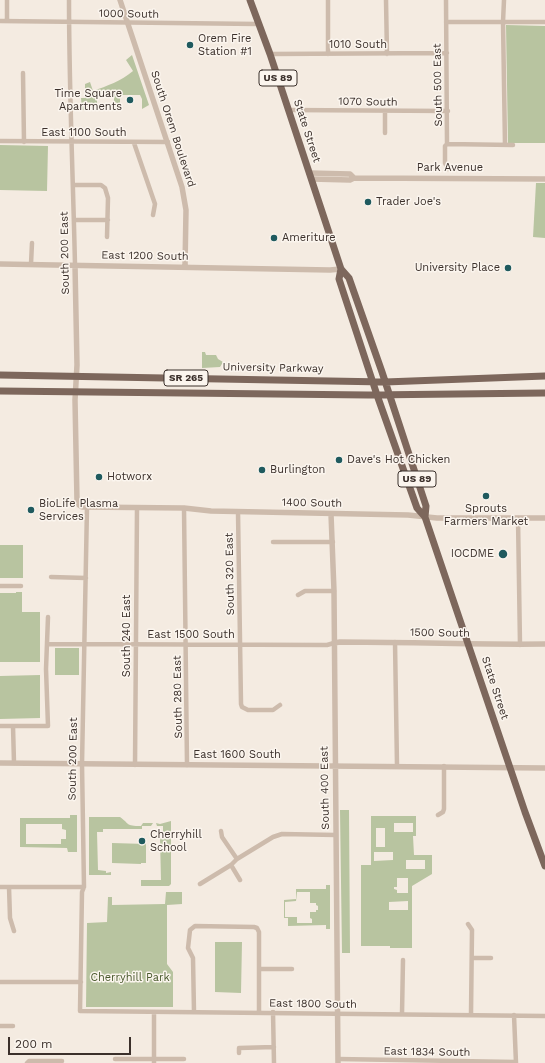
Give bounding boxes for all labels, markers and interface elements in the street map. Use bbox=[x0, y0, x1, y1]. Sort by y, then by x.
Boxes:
street label: 1000 South bbox=[99, 7, 159, 21]
place label: Orem Fire Station #1 bbox=[198, 32, 252, 58]
street label: 1010 South bbox=[329, 38, 387, 52]
marker: Orem Fire Station #1 bbox=[185, 40, 195, 50]
street label: South 500 East bbox=[431, 43, 445, 127]
street label: South Orem Boulevard bbox=[148, 69, 198, 189]
road number: US 89 bbox=[259, 70, 297, 86]
place label: Time Square Apartments bbox=[54, 87, 122, 113]
marker: Time Square Apartments bbox=[125, 95, 135, 105]
street label: 1070 South bbox=[338, 95, 398, 109]
street label: State Street bbox=[291, 98, 323, 164]
street label: East 1100 South bbox=[41, 126, 127, 140]
street label: Park Avenue bbox=[417, 161, 483, 175]
place label: Trader Joe's bbox=[376, 195, 441, 209]
marker: Trader Joe's bbox=[363, 197, 373, 207]
street label: South 200 East bbox=[58, 211, 72, 295]
place label: Ameriture bbox=[282, 231, 336, 245]
marker: Ameriture bbox=[269, 233, 279, 243]
street label: East 1200 South bbox=[101, 249, 189, 263]
place label: University Place bbox=[415, 261, 500, 275]
marker: University Place bbox=[503, 263, 513, 273]
street label: University Parkway bbox=[222, 361, 324, 375]
road number: SR 265 bbox=[164, 370, 208, 386]
place label: Dave's Hot Chicken bbox=[347, 453, 450, 467]
marker: Dave's Hot Chicken bbox=[334, 455, 344, 465]
place label: Burlington bbox=[270, 463, 325, 477]
marker: Burlington bbox=[257, 465, 267, 475]
place label: Hotworx bbox=[107, 470, 152, 484]
road number: US 89 bbox=[398, 471, 436, 487]
marker: Hotworx bbox=[94, 472, 104, 482]
marker: Sprouts Farmers Market bbox=[481, 491, 491, 501]
street label: 1400 South bbox=[282, 496, 342, 510]
place label: BioLife Plasma Services bbox=[39, 497, 118, 523]
place label: Sprouts Farmers Market bbox=[444, 502, 528, 528]
marker: BioLife Plasma Services bbox=[26, 505, 36, 515]
street label: South 320 East bbox=[223, 533, 237, 615]
place label: IOCDME bbox=[451, 547, 494, 561]
marker: IOCDME bbox=[497, 548, 509, 560]
street label: South 240 East bbox=[120, 595, 134, 677]
street label: 1500 South bbox=[410, 626, 470, 640]
street label: East 1500 South bbox=[147, 628, 235, 642]
street label: South 280 East bbox=[171, 655, 185, 739]
street label: State Street bbox=[479, 655, 511, 721]
street label: South 200 East bbox=[66, 717, 80, 801]
street label: South 400 East bbox=[318, 746, 332, 830]
street label: East 1600 South bbox=[193, 748, 281, 762]
place label: Cherryhill School bbox=[150, 828, 202, 854]
marker: Cherryhill School bbox=[137, 836, 147, 846]
park label: Cherryhill Park bbox=[90, 971, 170, 985]
street label: East 1800 South bbox=[269, 997, 357, 1011]
scale bar bbox=[10, 1029, 133, 1055]
text: 200 m bbox=[15, 1037, 52, 1051]
street label: East 1834 South bbox=[383, 1045, 471, 1059]

